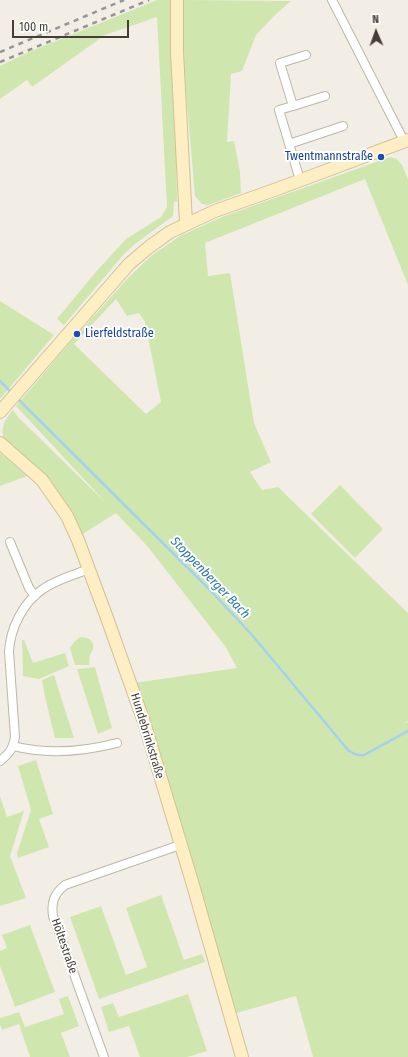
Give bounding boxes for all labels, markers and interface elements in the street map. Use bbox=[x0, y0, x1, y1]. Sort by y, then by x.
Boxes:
scale bar bbox=[14, 12, 131, 38]
north arrow bbox=[356, 12, 396, 52]
text: N bbox=[372, 13, 379, 26]
text: 100 m bbox=[19, 20, 48, 34]
place label: Twentmannstraße bbox=[285, 150, 373, 164]
marker: Twentmannstraße bbox=[376, 152, 386, 162]
place label: Lierfeldstraße bbox=[85, 327, 154, 341]
marker: Lierfeldstraße bbox=[72, 329, 82, 339]
water label: Stoppenberger Bach bbox=[167, 534, 253, 622]
street label: Hundebrinkstraße bbox=[127, 691, 167, 781]
street label: Höltestraße bbox=[48, 916, 80, 976]

